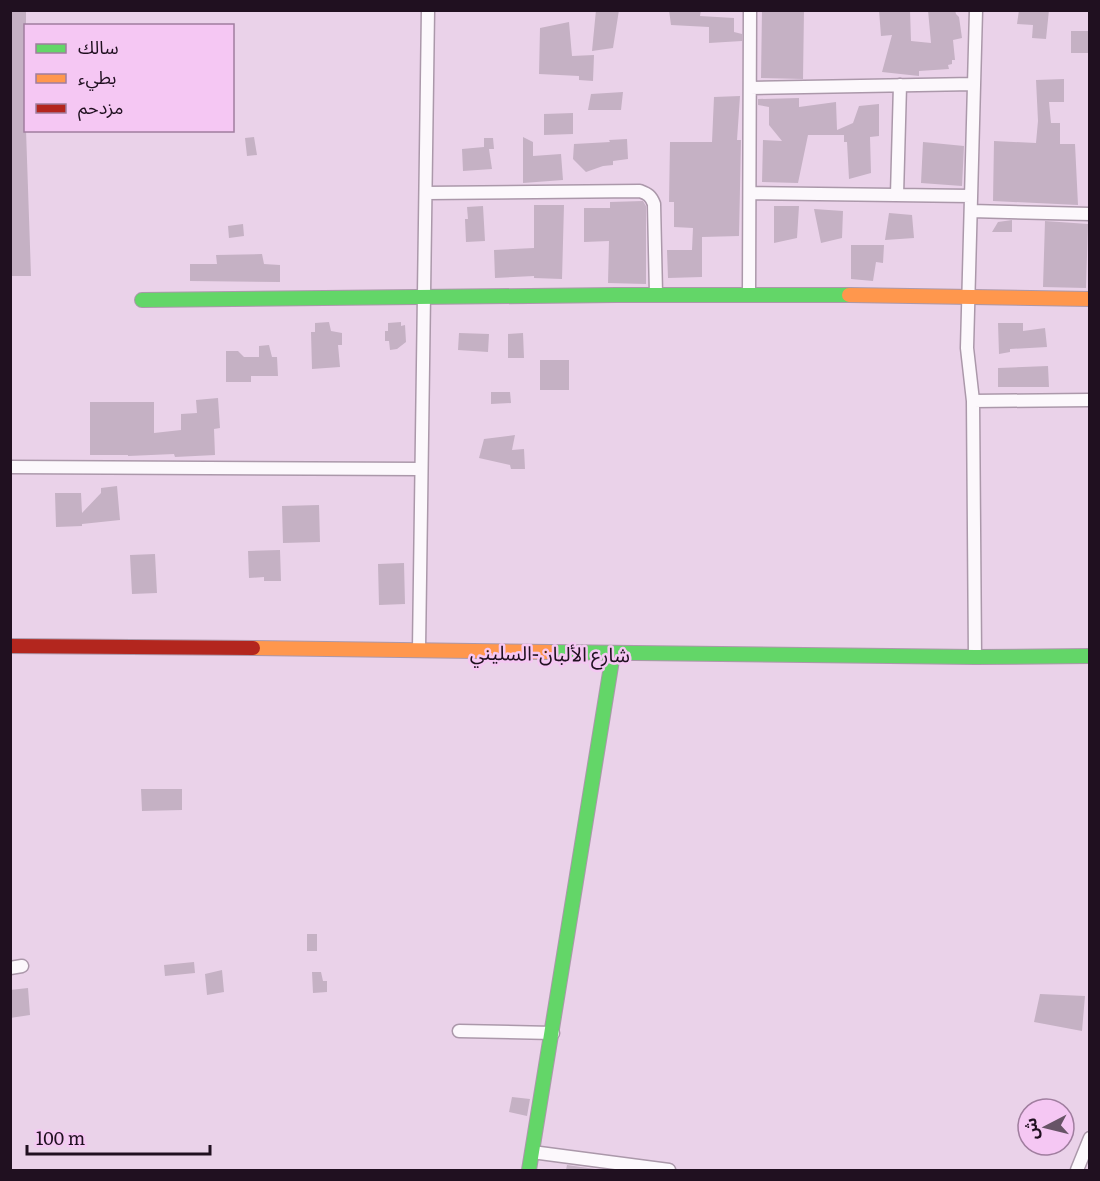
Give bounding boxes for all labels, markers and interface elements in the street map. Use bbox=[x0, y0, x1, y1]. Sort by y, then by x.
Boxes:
legend bbox=[24, 24, 234, 132]
text: سالك bbox=[78, 33, 119, 60]
text: بطيء bbox=[78, 63, 116, 91]
text: مزدحم bbox=[78, 93, 123, 121]
street label: شارع الألبان-السليني bbox=[470, 636, 630, 671]
north arrow bbox=[1016, 1097, 1076, 1157]
text: ش bbox=[1017, 1117, 1043, 1141]
scale bar bbox=[27, 1118, 210, 1156]
text: 100 m bbox=[36, 1124, 85, 1151]

